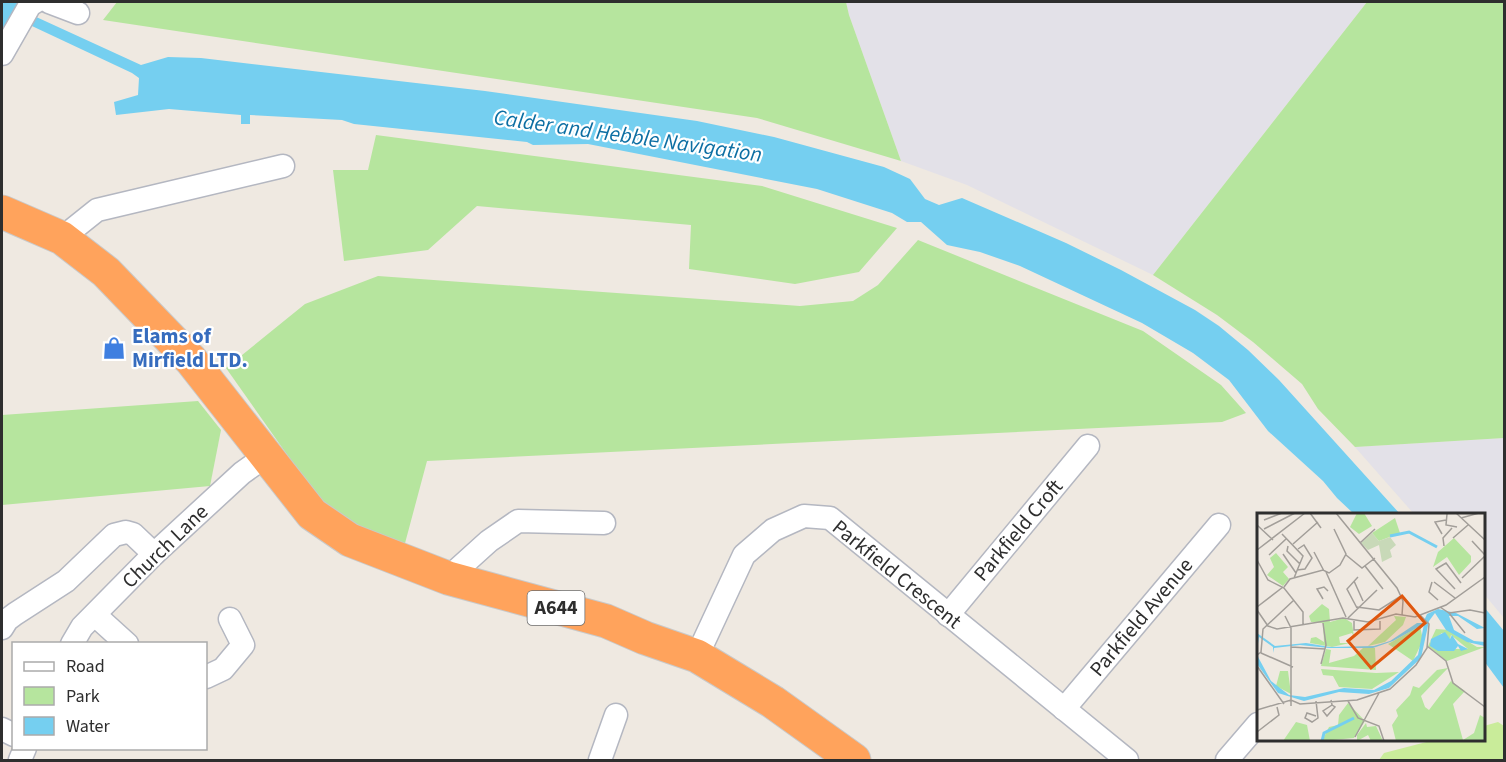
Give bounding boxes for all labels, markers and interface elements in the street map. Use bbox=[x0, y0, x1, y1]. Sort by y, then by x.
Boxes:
water label: Calder and Hebble Navigation bbox=[492, 101, 764, 171]
place label: Elams of Mirfield LTD. bbox=[132, 321, 248, 375]
shop icon: Elams of Mirfield LTD. bbox=[101, 335, 127, 361]
street label: Parkfield Croft bbox=[966, 472, 1070, 588]
street label: Church Lane bbox=[115, 497, 215, 595]
street label: Parkfield Crescent bbox=[826, 512, 968, 636]
inset map bbox=[1257, 513, 1485, 741]
street label: Parkfield Avenue bbox=[1082, 551, 1200, 683]
road number: A644 bbox=[528, 591, 584, 625]
legend bbox=[12, 642, 207, 750]
text: Road bbox=[66, 654, 105, 679]
text: Park bbox=[66, 684, 100, 709]
text: Water bbox=[66, 714, 110, 739]

